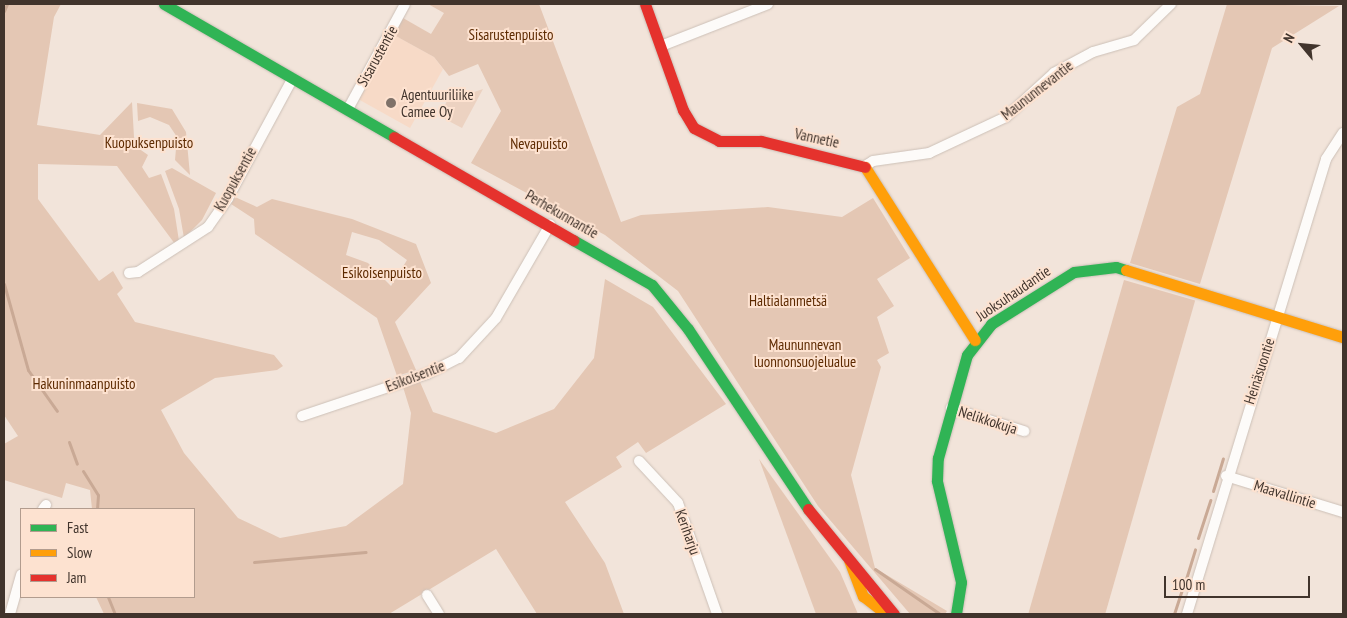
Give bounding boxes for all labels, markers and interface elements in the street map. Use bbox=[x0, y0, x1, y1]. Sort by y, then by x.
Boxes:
north arrow bbox=[1277, 20, 1327, 70]
street label: Sisarustentie bbox=[353, 22, 401, 90]
park label: Sisarustenpuisto bbox=[468, 26, 554, 44]
text: N bbox=[1279, 30, 1298, 46]
street label: Maununnevantie bbox=[997, 56, 1077, 124]
place label: Agentuuriliike Camee Oy bbox=[401, 85, 474, 120]
marker: Agentuuriliike Camee Oy bbox=[385, 97, 397, 109]
street label: Vannetie bbox=[793, 124, 841, 152]
park label: Kuopuksenpuisto bbox=[105, 134, 193, 152]
park label: Nevapuisto bbox=[510, 135, 568, 153]
street label: Kuopuksentie bbox=[210, 144, 260, 214]
street label: Perhekunnantie bbox=[522, 186, 602, 242]
street label: Juoksuhaudantie bbox=[972, 262, 1054, 324]
park label: Esikoisenpuisto bbox=[342, 264, 422, 282]
park label: Haltialanmetsä bbox=[749, 292, 827, 310]
park label: Maununnevan luonnonsuojelualue bbox=[754, 335, 856, 370]
street label: Heinäsuontie bbox=[1240, 336, 1278, 406]
street label: Esikoisentie bbox=[383, 357, 447, 395]
park label: Hakuninmaanpuisto bbox=[33, 375, 135, 393]
street label: Nelikkokuja bbox=[956, 402, 1020, 438]
street label: Maavallintie bbox=[1252, 476, 1318, 512]
street label: Keriharju bbox=[672, 507, 704, 557]
legend bbox=[20, 508, 195, 598]
text: Fast bbox=[67, 518, 88, 537]
text: Slow bbox=[67, 543, 92, 562]
scale bar bbox=[1167, 566, 1313, 598]
text: Jam bbox=[67, 568, 86, 587]
text: 100 m bbox=[1172, 575, 1205, 594]

